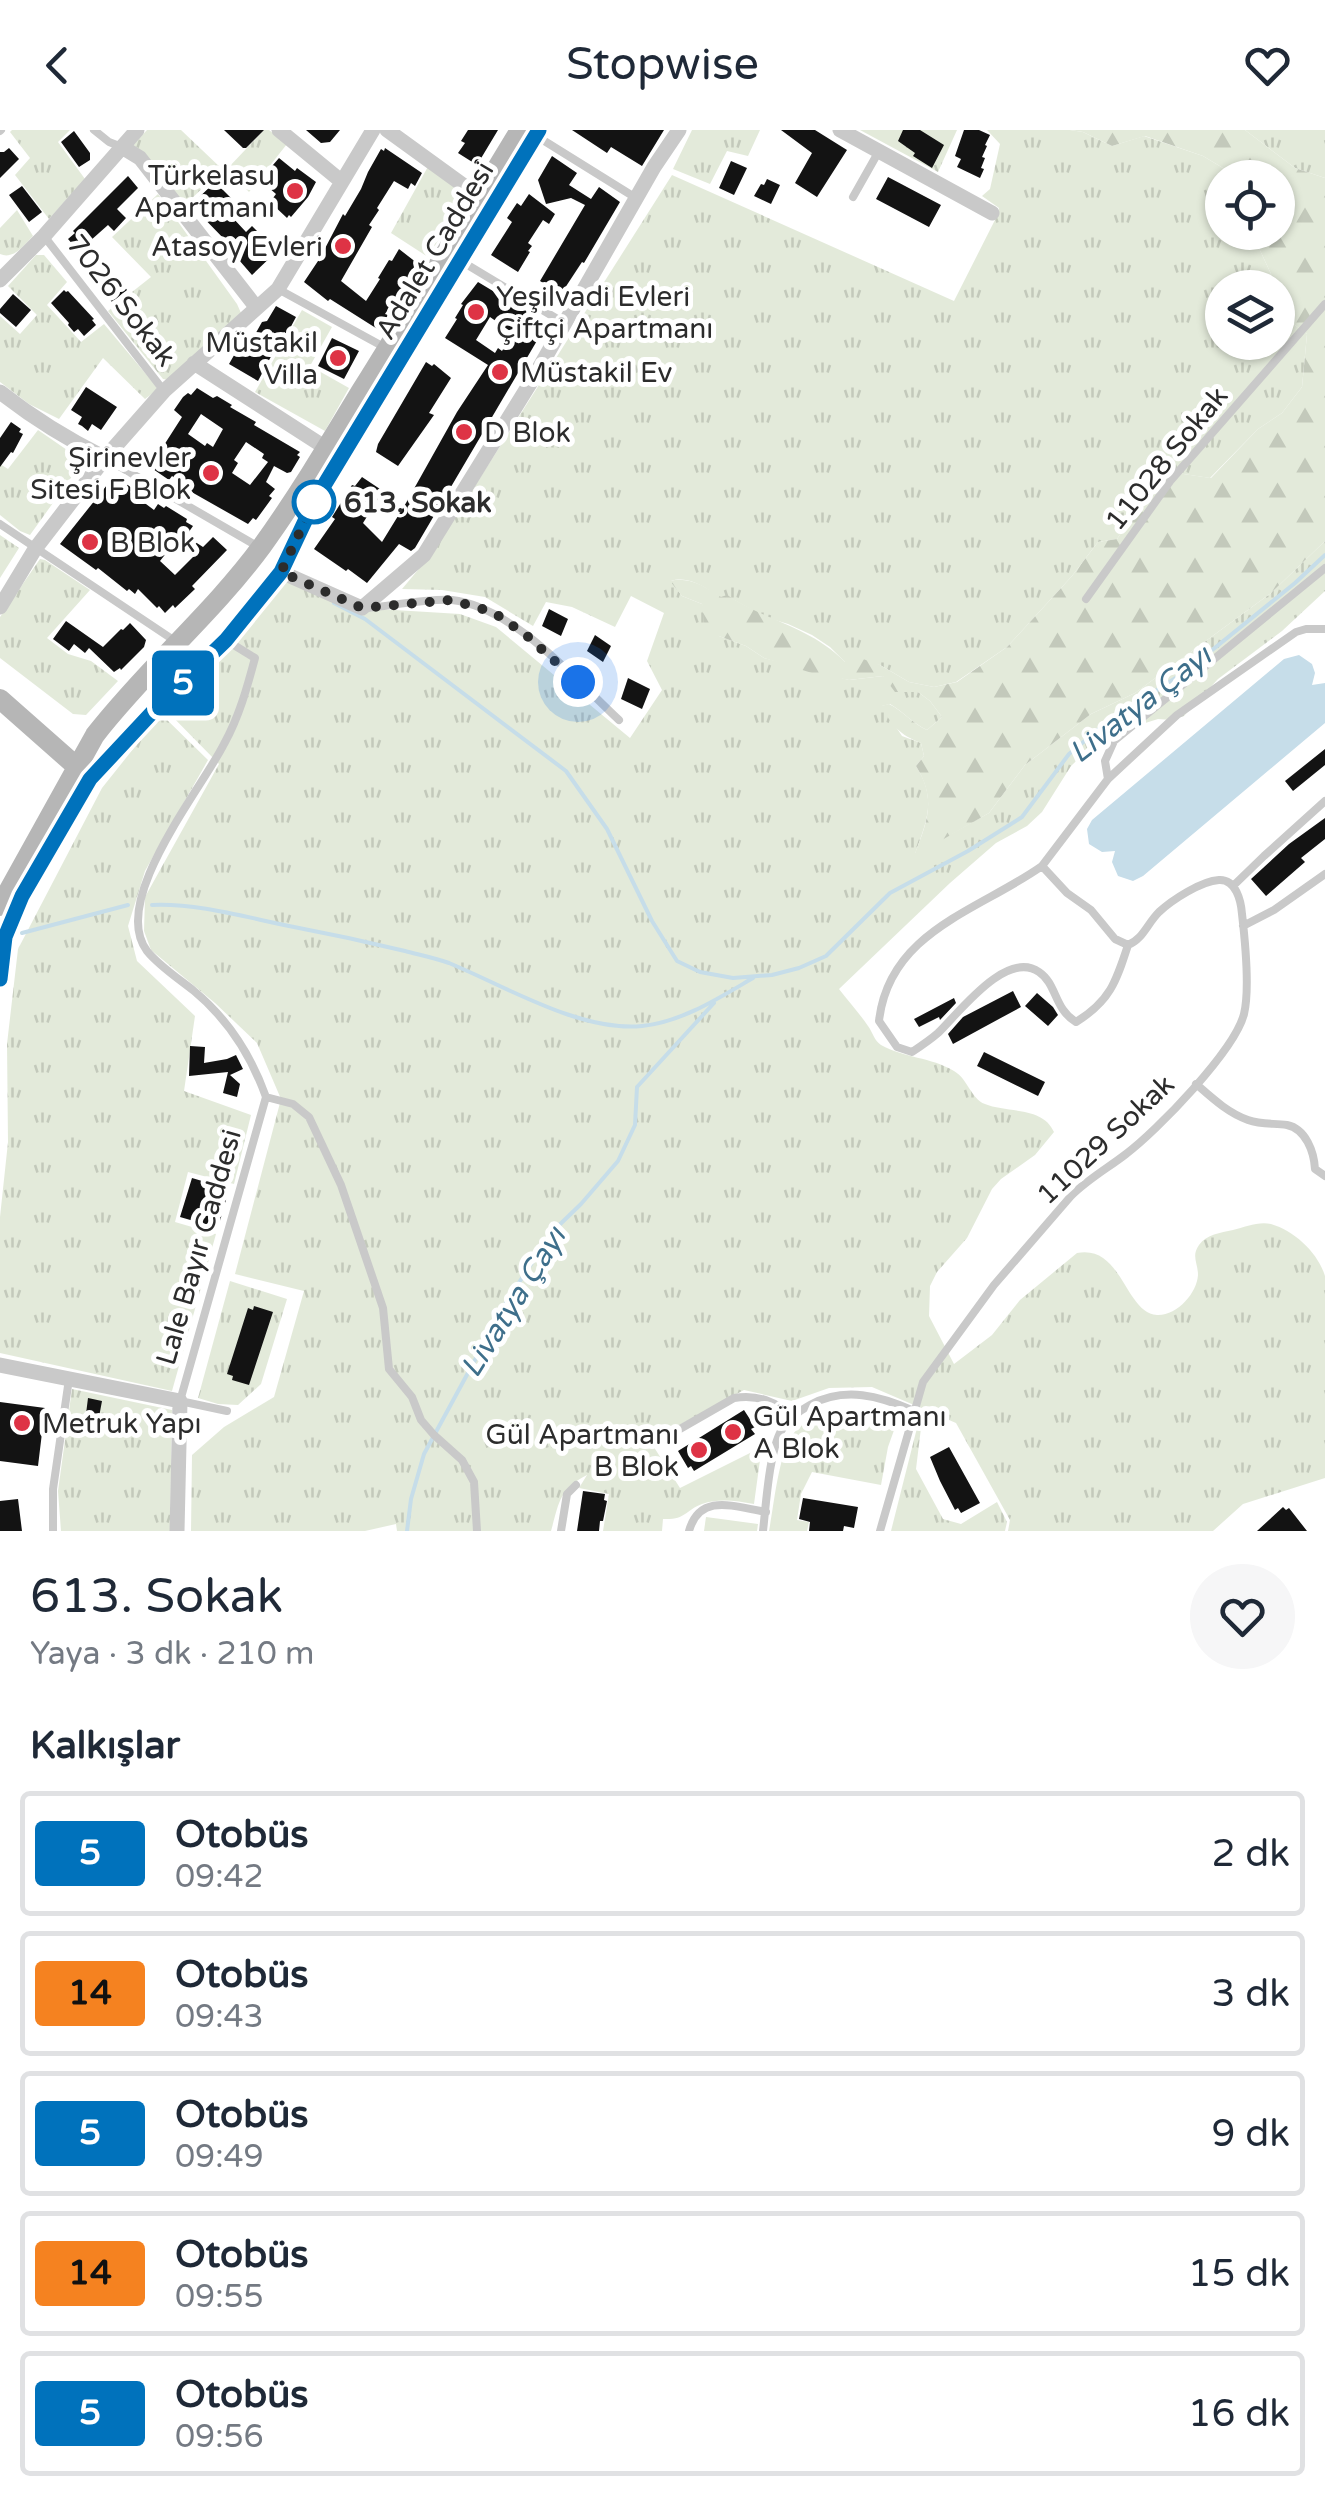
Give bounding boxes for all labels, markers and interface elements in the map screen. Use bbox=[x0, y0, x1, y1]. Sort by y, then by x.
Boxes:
icon: back bbox=[30, 38, 85, 93]
text: Stopwise bbox=[566, 38, 759, 92]
icon: heart bbox=[1240, 38, 1295, 93]
street label: Adalet Caddesi bbox=[368, 155, 501, 346]
place label: Türkelasu Apartmanı bbox=[134, 159, 275, 225]
map controls bbox=[1205, 160, 1295, 360]
button: locate bbox=[1205, 160, 1295, 250]
marker: Türkelasu Apartmanı bbox=[284, 180, 306, 202]
street label: 7026 Sokak bbox=[59, 228, 183, 373]
place label: Atasoy Evleri bbox=[151, 230, 323, 264]
marker: Atasoy Evleri bbox=[332, 235, 354, 257]
button: layers bbox=[1205, 270, 1295, 360]
place label: Yeşilvadi Evleri Çiftçi Apartmanı bbox=[496, 280, 713, 346]
marker: Yeşilvadi Evleri Çiftçi Apartmanı bbox=[465, 301, 487, 323]
place label: Müstakil Villa bbox=[205, 326, 318, 392]
marker: Müstakil Villa bbox=[327, 347, 349, 369]
place label: Müstakil Ev bbox=[520, 356, 672, 390]
marker: Müstakil Ev bbox=[489, 361, 511, 383]
street label: 11028 Sokak bbox=[1098, 380, 1235, 538]
place label: D Blok bbox=[484, 416, 571, 450]
marker: D Blok bbox=[453, 421, 475, 443]
place label: Şirinevler Sitesi F Blok bbox=[30, 441, 191, 507]
marker: Şirinevler Sitesi F Blok bbox=[200, 462, 222, 484]
marker: 613. Sokak bbox=[293, 481, 335, 523]
place label: 613. Sokak bbox=[344, 486, 492, 520]
place label: B Blok bbox=[110, 526, 195, 560]
marker: B Blok bbox=[79, 531, 101, 553]
water label: Livatya Çayı bbox=[1062, 637, 1220, 771]
line badge: 5 bbox=[150, 650, 216, 716]
your location bbox=[553, 657, 603, 707]
text: 5 bbox=[172, 662, 194, 704]
street label: 11029 Sokak bbox=[1030, 1067, 1181, 1212]
street label: Lale Bayır Caddesi bbox=[149, 1125, 249, 1369]
water label: Livatya Çayı bbox=[453, 1219, 575, 1384]
place label: Gül Apartmanı A Blok bbox=[753, 1400, 947, 1466]
place label: Metruk Yapı bbox=[42, 1407, 202, 1441]
marker: Metruk Yapı bbox=[11, 1412, 33, 1434]
place label: Gül Apartmanı B Blok bbox=[485, 1418, 679, 1484]
marker: Gül Apartmanı A Blok bbox=[722, 1421, 744, 1443]
marker: Gül Apartmanı B Blok bbox=[688, 1439, 710, 1461]
button: heart bbox=[1190, 1564, 1295, 1669]
text: 613. Sokak bbox=[30, 1568, 283, 1626]
text: Yaya · 3 dk · 210 m bbox=[30, 1635, 314, 1673]
text: Kalkışlar bbox=[30, 1723, 180, 1769]
text: Otobüs bbox=[175, 1812, 309, 1858]
text: 2 dk bbox=[1212, 1831, 1290, 1877]
text: 5 bbox=[79, 1832, 101, 1874]
text: 09:42 bbox=[175, 1858, 264, 1896]
text: Otobüs bbox=[175, 1952, 309, 1998]
text: 3 dk bbox=[1212, 1971, 1290, 2017]
text: 14 bbox=[68, 1972, 112, 2014]
text: 09:43 bbox=[175, 1998, 264, 2036]
text: Otobüs bbox=[175, 2092, 309, 2138]
text: 9 dk bbox=[1212, 2111, 1290, 2157]
text: 5 bbox=[79, 2112, 101, 2154]
text: 09:49 bbox=[175, 2138, 264, 2176]
text: Otobüs bbox=[175, 2232, 309, 2278]
text: 15 dk bbox=[1188, 2251, 1290, 2297]
text: 14 bbox=[68, 2252, 112, 2294]
text: 09:55 bbox=[175, 2278, 264, 2316]
text: Otobüs bbox=[175, 2372, 309, 2418]
text: 16 dk bbox=[1188, 2391, 1290, 2437]
text: 5 bbox=[79, 2392, 101, 2434]
text: 09:56 bbox=[175, 2418, 264, 2456]

